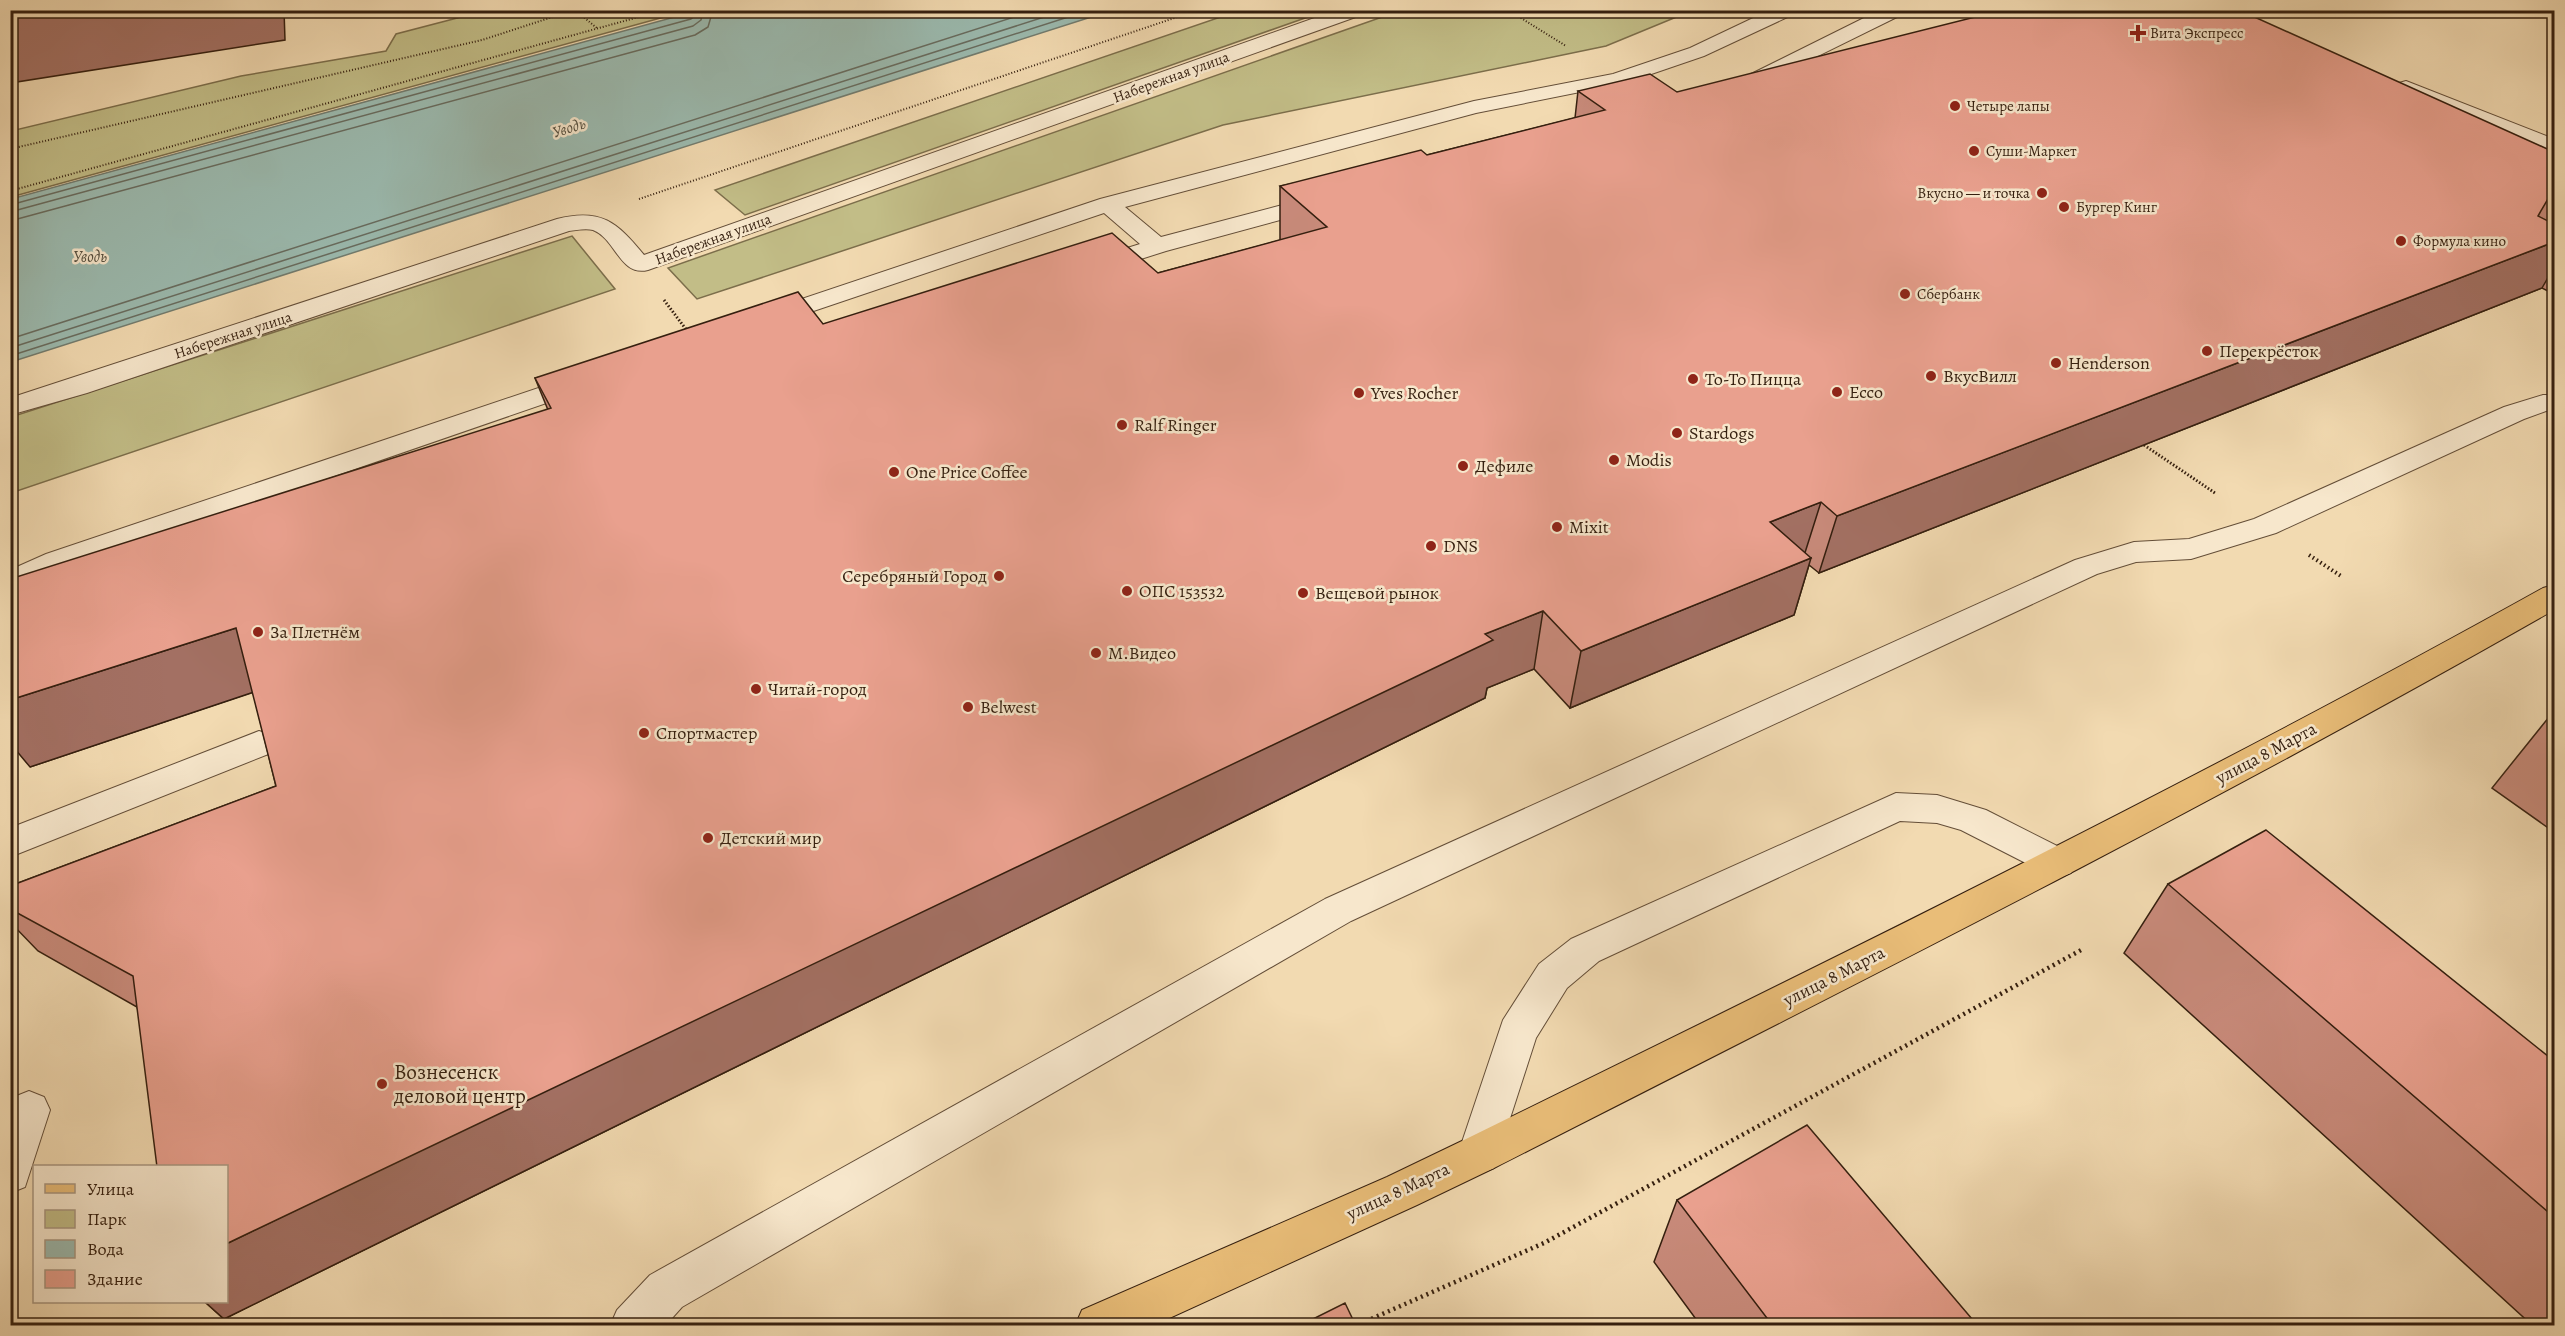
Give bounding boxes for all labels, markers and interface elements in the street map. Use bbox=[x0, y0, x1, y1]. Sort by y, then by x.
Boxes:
place label: Вита Экспресс bbox=[2150, 23, 2243, 43]
marker: Вита Экспресс bbox=[2131, 26, 2145, 40]
street label: Набережная улица bbox=[1110, 47, 1232, 107]
place label: Четыре лапы bbox=[1967, 96, 2050, 116]
marker: Четыре лапы bbox=[1948, 99, 1962, 113]
water label: Уводь bbox=[550, 112, 589, 143]
place label: Суши-Маркет bbox=[1986, 141, 2077, 161]
marker: Суши-Маркет bbox=[1967, 144, 1981, 158]
place label: Вкусно — и точка bbox=[1917, 183, 2030, 203]
marker: Вкусно — и точка bbox=[2035, 186, 2049, 200]
place label: Бургер Кинг bbox=[2076, 197, 2158, 217]
marker: Бургер Кинг bbox=[2057, 200, 2071, 214]
street label: Набережная улица bbox=[652, 209, 774, 269]
place label: Формула кино bbox=[2413, 231, 2506, 251]
marker: Формула кино bbox=[2394, 234, 2408, 248]
water label: Уводь bbox=[73, 246, 107, 268]
place label: Сбербанк bbox=[1917, 284, 1980, 304]
marker: Сбербанк bbox=[1898, 287, 1912, 301]
street label: Набережная улица bbox=[172, 307, 294, 363]
place label: Перекрёсток bbox=[2219, 339, 2319, 363]
marker: Перекрёсток bbox=[2200, 344, 2214, 358]
place label: Henderson bbox=[2068, 351, 2150, 375]
marker: Henderson bbox=[2049, 356, 2063, 370]
place label: ВкусВилл bbox=[1943, 364, 2017, 388]
place label: То-То Пицца bbox=[1705, 367, 1802, 391]
marker: ВкусВилл bbox=[1924, 369, 1938, 383]
marker: То-То Пицца bbox=[1686, 372, 1700, 386]
place label: Ecco bbox=[1849, 380, 1883, 404]
place label: Yves Rocher bbox=[1370, 381, 1458, 405]
marker: Ecco bbox=[1830, 385, 1844, 399]
marker: Yves Rocher bbox=[1352, 386, 1366, 400]
place label: Ralf Ringer bbox=[1134, 413, 1217, 437]
marker: Ralf Ringer bbox=[1115, 418, 1129, 432]
place label: Stardogs bbox=[1689, 421, 1754, 445]
marker: Stardogs bbox=[1670, 426, 1684, 440]
place label: Modis bbox=[1626, 448, 1672, 472]
marker: Modis bbox=[1607, 453, 1621, 467]
place label: Дефиле bbox=[1475, 454, 1533, 478]
marker: Дефиле bbox=[1456, 459, 1470, 473]
place label: One Price Coffee bbox=[906, 460, 1028, 484]
marker: One Price Coffee bbox=[887, 465, 901, 479]
place label: Mixit bbox=[1569, 515, 1609, 539]
marker: Mixit bbox=[1550, 520, 1564, 534]
place label: DNS bbox=[1443, 534, 1478, 558]
marker: DNS bbox=[1424, 539, 1438, 553]
place label: Серебряный Город bbox=[842, 564, 987, 588]
marker: Серебряный Город bbox=[992, 569, 1006, 583]
place label: ОПС 153532 bbox=[1139, 579, 1225, 603]
place label: Вещевой рынок bbox=[1315, 581, 1439, 605]
marker: ОПС 153532 bbox=[1120, 584, 1134, 598]
marker: Вещевой рынок bbox=[1296, 586, 1310, 600]
place label: За Плетнём bbox=[270, 620, 360, 644]
marker: За Плетнём bbox=[251, 625, 265, 639]
place label: М.Видео bbox=[1108, 641, 1176, 665]
marker: М.Видео bbox=[1089, 646, 1103, 660]
place label: Читай-город bbox=[768, 677, 867, 701]
marker: Читай-город bbox=[749, 682, 763, 696]
place label: Belwest bbox=[980, 695, 1037, 719]
marker: Belwest bbox=[961, 700, 975, 714]
street label: улица 8 Марта bbox=[2211, 716, 2321, 790]
place label: Спортмастер bbox=[656, 721, 758, 745]
marker: Спортмастер bbox=[637, 726, 651, 740]
place label: Детский мир bbox=[720, 826, 822, 850]
marker: Детский мир bbox=[701, 831, 715, 845]
street label: улица 8 Марта bbox=[1778, 940, 1889, 1012]
place label: Вознесенск деловой центр bbox=[393, 1058, 526, 1110]
marker: Вознесенск деловой центр bbox=[375, 1077, 389, 1091]
street label: улица 8 Марта bbox=[1342, 1156, 1454, 1226]
legend bbox=[33, 1165, 228, 1303]
text: Улица bbox=[87, 1177, 135, 1201]
text: Парк bbox=[87, 1207, 127, 1231]
text: Вода bbox=[87, 1237, 125, 1261]
text: Здание bbox=[87, 1267, 143, 1291]

